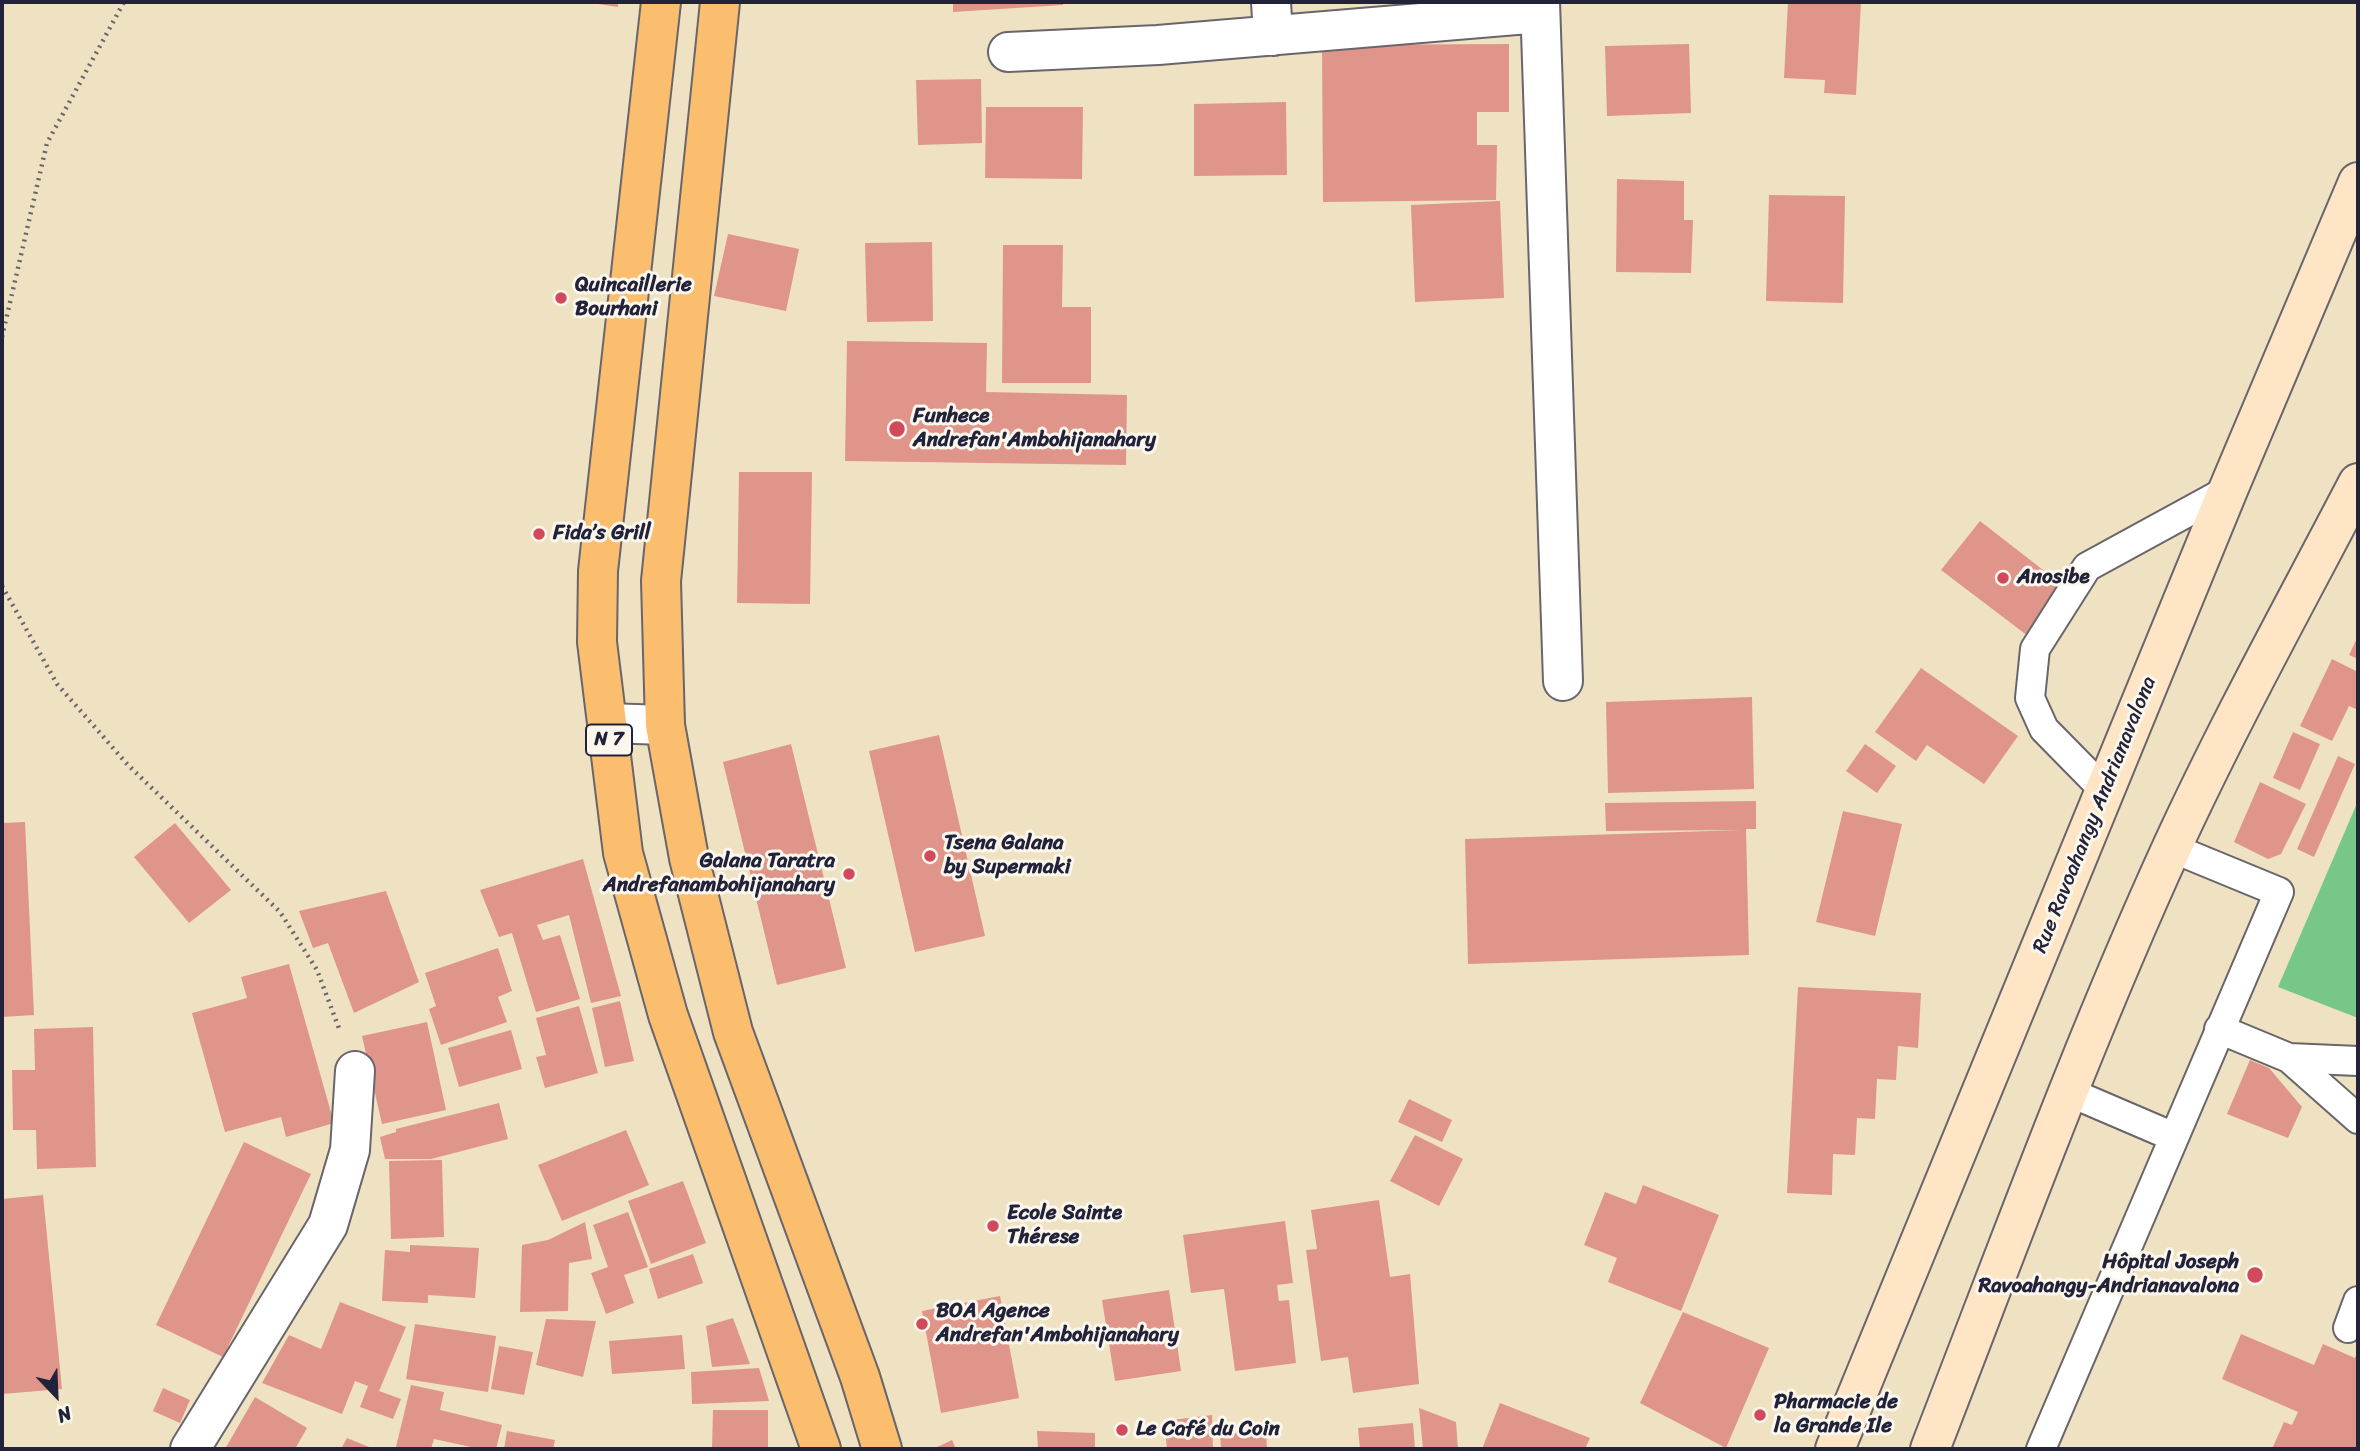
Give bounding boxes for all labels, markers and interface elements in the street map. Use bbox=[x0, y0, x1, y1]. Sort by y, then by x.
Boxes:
place label: Quincaillerie Bourhani bbox=[575, 273, 692, 323]
marker: Quincaillerie Bourhani bbox=[553, 290, 569, 306]
place label: Funhece Andrefan'Ambohijanahary bbox=[913, 404, 1156, 454]
marker: Funhece Andrefan'Ambohijanahary bbox=[887, 419, 907, 439]
place label: Fida’s Grill bbox=[553, 521, 651, 547]
marker: Fida’s Grill bbox=[531, 526, 547, 542]
place label: Anosibe bbox=[2017, 565, 2090, 591]
marker: Anosibe bbox=[1995, 570, 2011, 586]
street label: Rue Ravoahangy Andrianavalona bbox=[2028, 673, 2162, 957]
road number: N 7 bbox=[586, 724, 632, 755]
place label: Tsena Galana by Supermaki bbox=[944, 831, 1070, 881]
marker: Tsena Galana by Supermaki bbox=[922, 848, 938, 864]
place label: Galana Taratra Andrefanambohijanahary bbox=[603, 849, 835, 899]
marker: Galana Taratra Andrefanambohijanahary bbox=[841, 866, 857, 882]
place label: Ecole Sainte Thérese bbox=[1007, 1201, 1122, 1251]
marker: Ecole Sainte Thérese bbox=[985, 1218, 1001, 1234]
place label: Hôpital Joseph Ravoahangy-Andrianavalona bbox=[1978, 1250, 2239, 1300]
marker: Hôpital Joseph Ravoahangy-Andrianavalona bbox=[2245, 1265, 2265, 1285]
place label: BOA Agence Andrefan'Ambohijanahary bbox=[936, 1299, 1179, 1349]
marker: BOA Agence Andrefan'Ambohijanahary bbox=[914, 1316, 930, 1332]
north arrow bbox=[21, 1360, 91, 1430]
place label: Pharmacie de la Grande Ile bbox=[1774, 1390, 1898, 1440]
text: N bbox=[52, 1397, 77, 1433]
marker: Pharmacie de la Grande Ile bbox=[1752, 1407, 1768, 1423]
place label: Le Café du Coin bbox=[1136, 1417, 1280, 1443]
marker: Le Café du Coin bbox=[1114, 1422, 1130, 1438]

